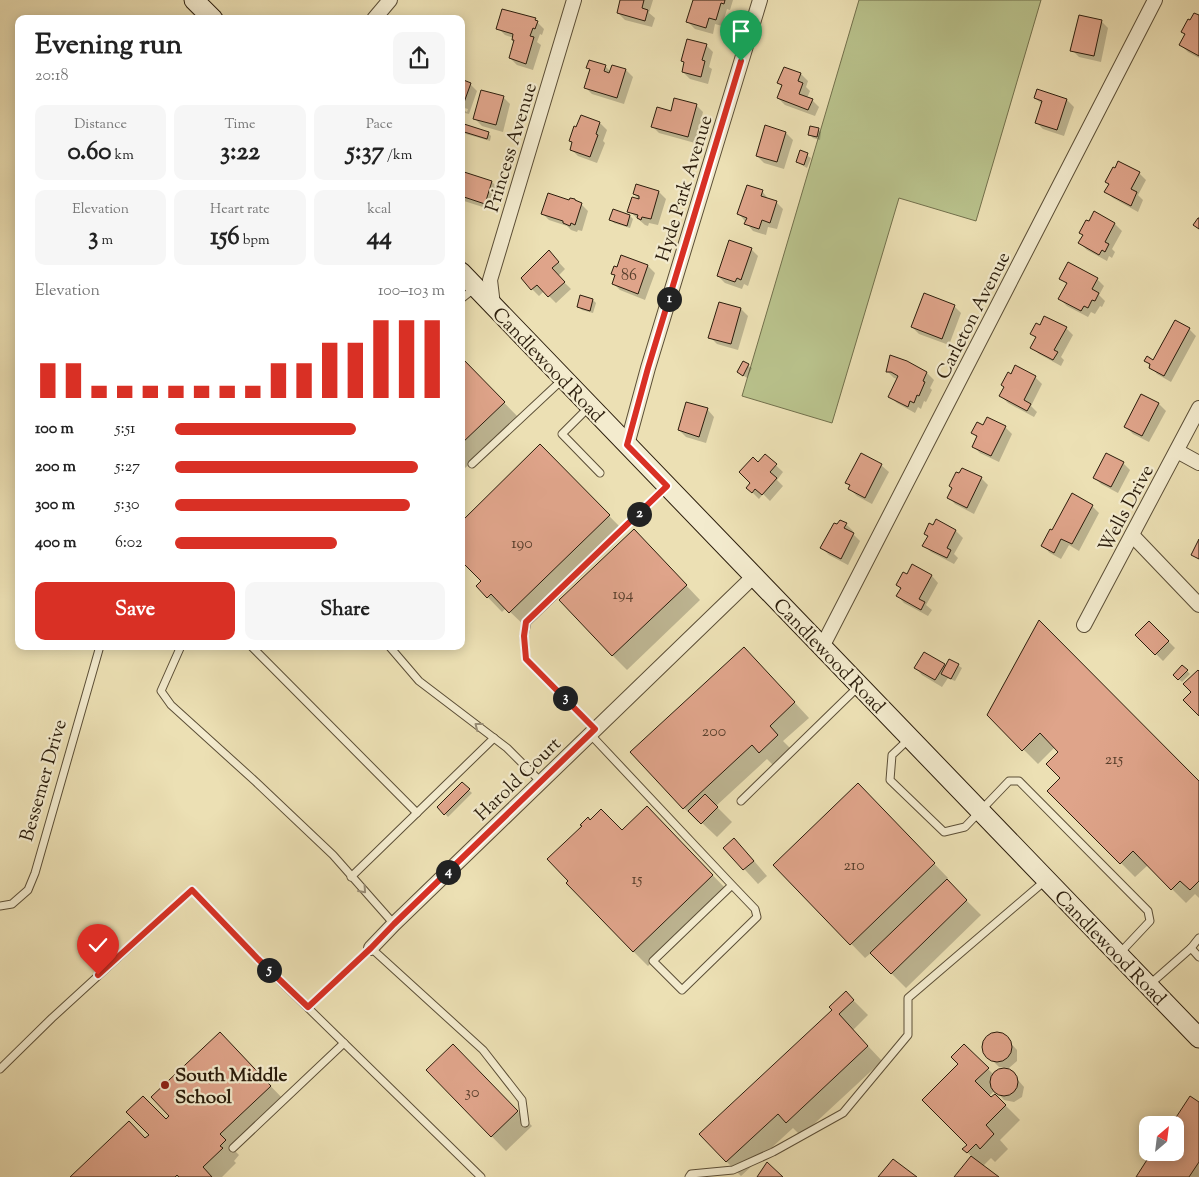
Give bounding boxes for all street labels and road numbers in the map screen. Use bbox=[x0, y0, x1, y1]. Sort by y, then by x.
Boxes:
street label: Princess Avenue bbox=[480, 80, 545, 216]
street label: Hyde Park Avenue bbox=[650, 112, 720, 265]
street label: Carleton Avenue bbox=[930, 247, 1018, 385]
street label: Candlewood Road bbox=[485, 302, 610, 430]
street label: Wells Drive bbox=[1093, 460, 1162, 558]
street label: Candlewood Road bbox=[766, 593, 891, 721]
street label: Bessemer Drive bbox=[14, 716, 75, 845]
street label: Harold Court bbox=[470, 731, 568, 828]
street label: Candlewood Road bbox=[1047, 885, 1172, 1013]

